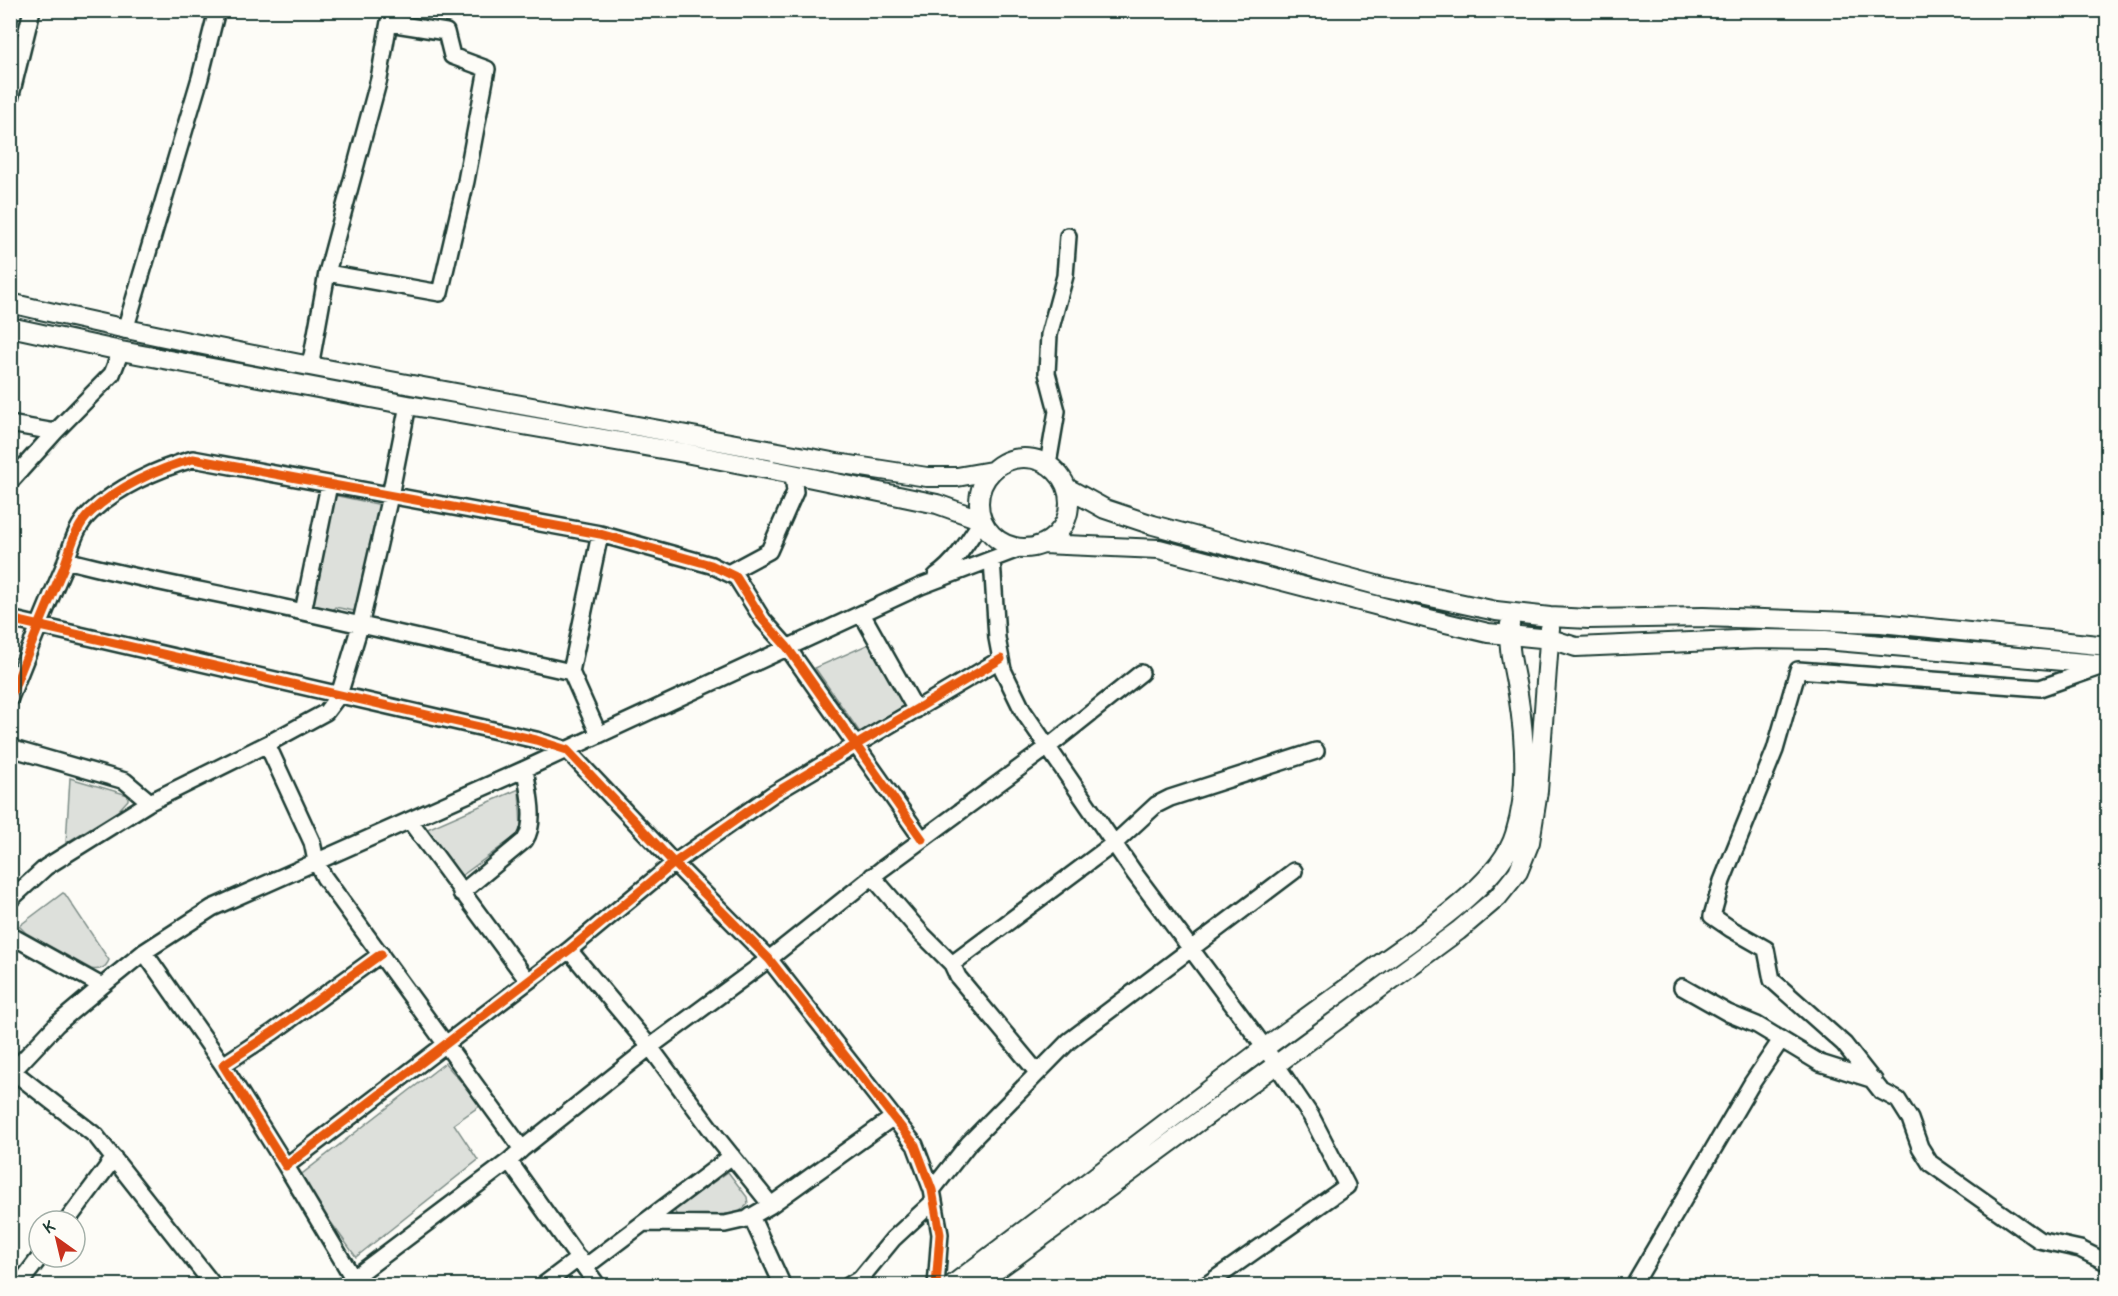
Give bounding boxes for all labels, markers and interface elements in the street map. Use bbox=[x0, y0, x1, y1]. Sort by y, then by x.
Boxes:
north arrow bbox=[27, 1209, 87, 1269]
text: K bbox=[40, 1216, 59, 1238]

